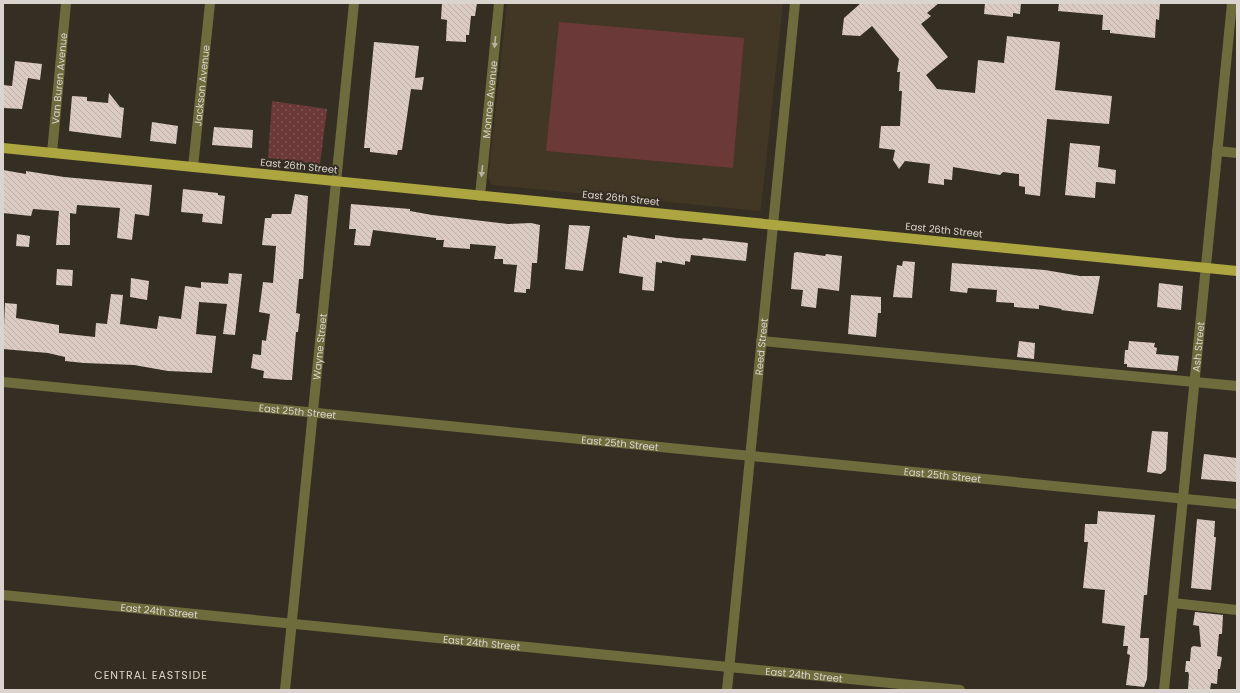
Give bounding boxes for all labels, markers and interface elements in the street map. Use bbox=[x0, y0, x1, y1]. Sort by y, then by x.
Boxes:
street label: Van Buren Avenue bbox=[47, 32, 71, 125]
one-way arrow bbox=[492, 36, 499, 48]
street label: Jackson Avenue bbox=[190, 44, 213, 127]
street label: Monroe Avenue bbox=[478, 60, 501, 139]
street label: East 26th Street bbox=[260, 154, 339, 178]
one-way arrow bbox=[479, 165, 486, 177]
street label: East 26th Street bbox=[582, 186, 661, 210]
street label: East 26th Street bbox=[905, 218, 984, 242]
street label: Wayne Street bbox=[309, 312, 330, 381]
street label: Reed Street bbox=[751, 317, 771, 376]
street label: Ash Street bbox=[1188, 321, 1208, 372]
street label: East 25th Street bbox=[258, 400, 337, 422]
street label: East 25th Street bbox=[581, 432, 660, 454]
street label: East 25th Street bbox=[903, 464, 982, 486]
street label: East 24th Street bbox=[120, 599, 199, 622]
street label: East 24th Street bbox=[442, 631, 521, 654]
street label: East 24th Street bbox=[765, 663, 844, 686]
district label: CENTRAL EASTSIDE bbox=[94, 667, 208, 683]

